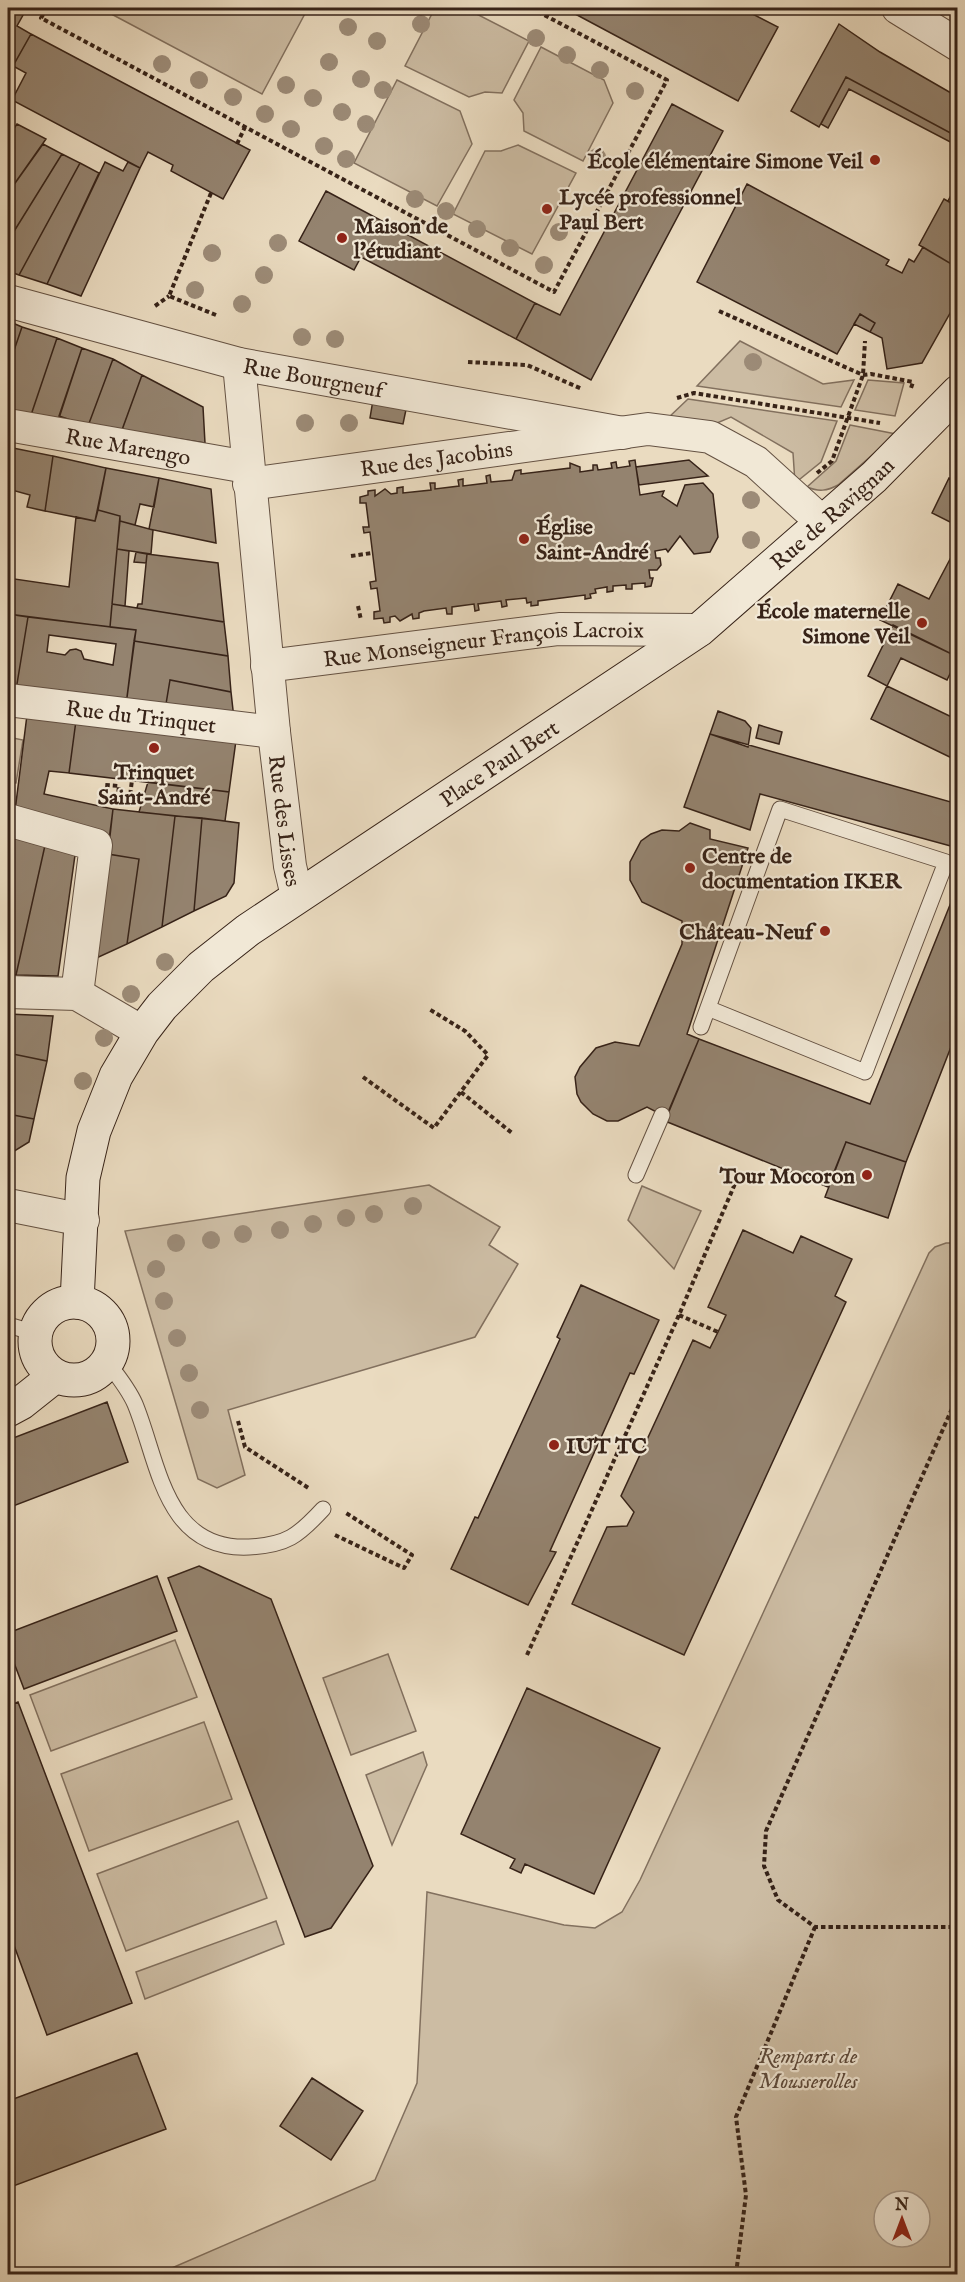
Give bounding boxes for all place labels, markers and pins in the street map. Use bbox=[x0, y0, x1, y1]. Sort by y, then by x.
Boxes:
place label: École élémentaire Simone Veil bbox=[587, 148, 864, 176]
marker: École élémentaire Simone Veil bbox=[868, 153, 882, 167]
place label: Lycée professionnel Paul Bert bbox=[559, 184, 742, 237]
marker: Lycée professionnel Paul Bert bbox=[540, 202, 554, 216]
place label: Maison de l'étudiant bbox=[353, 213, 448, 266]
marker: Maison de l'étudiant bbox=[335, 231, 349, 245]
place label: Église Saint-André bbox=[536, 514, 649, 567]
marker: Église Saint-André bbox=[517, 532, 531, 546]
place label: École maternelle Simone Veil bbox=[757, 598, 911, 651]
marker: École maternelle Simone Veil bbox=[915, 616, 929, 630]
marker: Trinquet Saint-André bbox=[147, 741, 161, 755]
place label: Trinquet Saint-André bbox=[98, 759, 210, 812]
place label: Centre de documentation IKER bbox=[702, 843, 902, 896]
marker: Centre de documentation IKER bbox=[683, 861, 697, 875]
place label: Château-Neuf bbox=[679, 919, 817, 947]
marker: Château-Neuf bbox=[818, 924, 832, 938]
place label: Tour Mocoron bbox=[719, 1163, 855, 1191]
marker: Tour Mocoron bbox=[860, 1168, 874, 1182]
place label: IUT TC bbox=[566, 1433, 647, 1461]
marker: IUT TC bbox=[547, 1438, 561, 1452]

